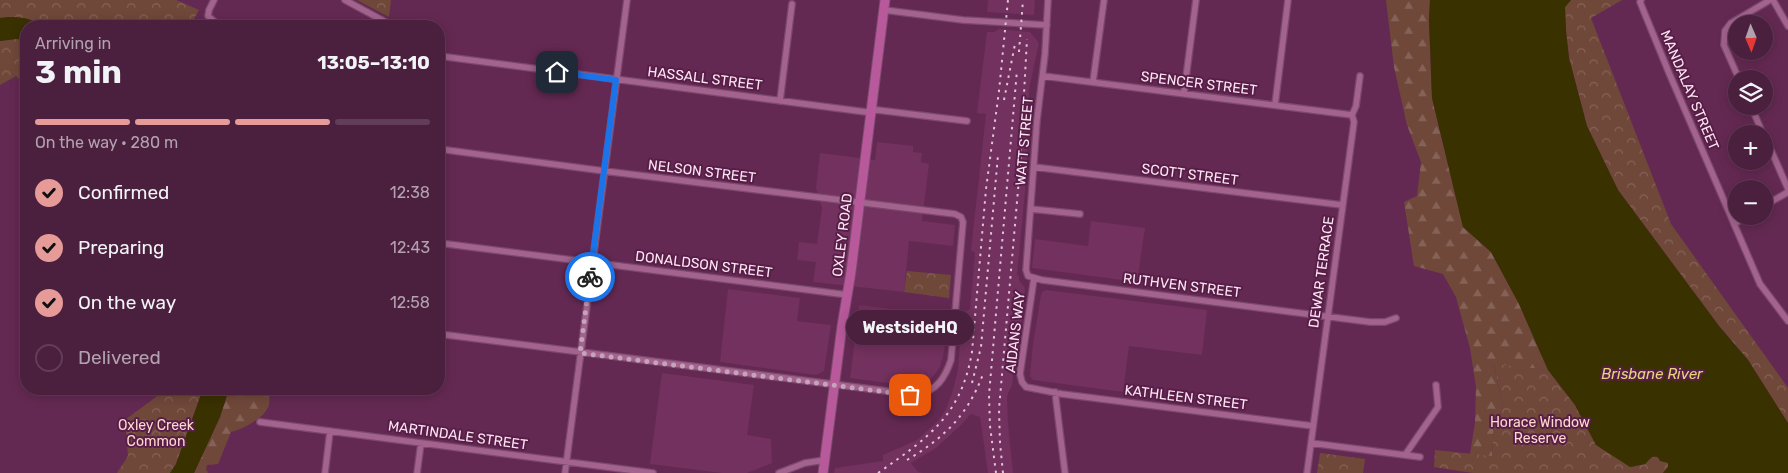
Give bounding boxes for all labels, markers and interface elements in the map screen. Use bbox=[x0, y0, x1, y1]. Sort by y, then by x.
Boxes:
north arrow bbox=[1728, 15, 1772, 60]
map controls bbox=[1728, 15, 1773, 225]
street label: MANDALAY STREET bbox=[1657, 28, 1722, 153]
text: Arriving in bbox=[35, 34, 111, 53]
text: 13:05–13:10 bbox=[317, 51, 430, 74]
pin bbox=[536, 51, 578, 93]
text: 3 min bbox=[35, 53, 122, 91]
icon: home bbox=[543, 58, 571, 86]
street label: HASSALL STREET bbox=[646, 63, 763, 94]
street label: SPENCER STREET bbox=[1140, 68, 1258, 99]
button: layers bbox=[1728, 70, 1773, 115]
street label: WATT STREET bbox=[1012, 96, 1037, 186]
button: + bbox=[1728, 125, 1773, 170]
text: On the way · 280 m bbox=[35, 133, 178, 152]
street label: NELSON STREET bbox=[647, 156, 757, 187]
street label: SCOTT STREET bbox=[1140, 160, 1239, 189]
icon: check bbox=[35, 179, 63, 207]
button: − bbox=[1728, 180, 1773, 225]
text: Confirmed bbox=[78, 181, 169, 204]
text: 12:38 bbox=[390, 183, 430, 202]
street label: OXLEY ROAD bbox=[829, 192, 856, 278]
street label: DEWAR TERRACE bbox=[1305, 215, 1338, 329]
icon: check bbox=[35, 234, 63, 262]
text: Preparing bbox=[78, 236, 164, 259]
text: 12:43 bbox=[390, 238, 430, 257]
street label: DONALDSON STREET bbox=[634, 248, 773, 281]
courier bbox=[565, 252, 615, 302]
icon: bike bbox=[576, 263, 604, 291]
street label: RUTHVEN STREET bbox=[1122, 270, 1242, 301]
icon: check bbox=[35, 289, 63, 317]
street label: AIDANS WAY bbox=[1002, 290, 1029, 374]
text: On the way bbox=[78, 291, 176, 314]
text: 12:58 bbox=[390, 293, 430, 312]
callout: WestsideHQ bbox=[846, 310, 974, 345]
text: WestsideHQ bbox=[862, 318, 958, 337]
text: Delivered bbox=[78, 346, 161, 369]
water label: Brisbane River bbox=[1601, 365, 1704, 383]
pin bbox=[889, 374, 931, 416]
icon: bag bbox=[896, 381, 924, 409]
street label: KATHLEEN STREET bbox=[1123, 382, 1248, 413]
park label: Horace Window Reserve bbox=[1490, 414, 1590, 447]
park label: Oxley Creek Common bbox=[118, 417, 195, 450]
street label: MARTINDALE STREET bbox=[387, 417, 529, 454]

